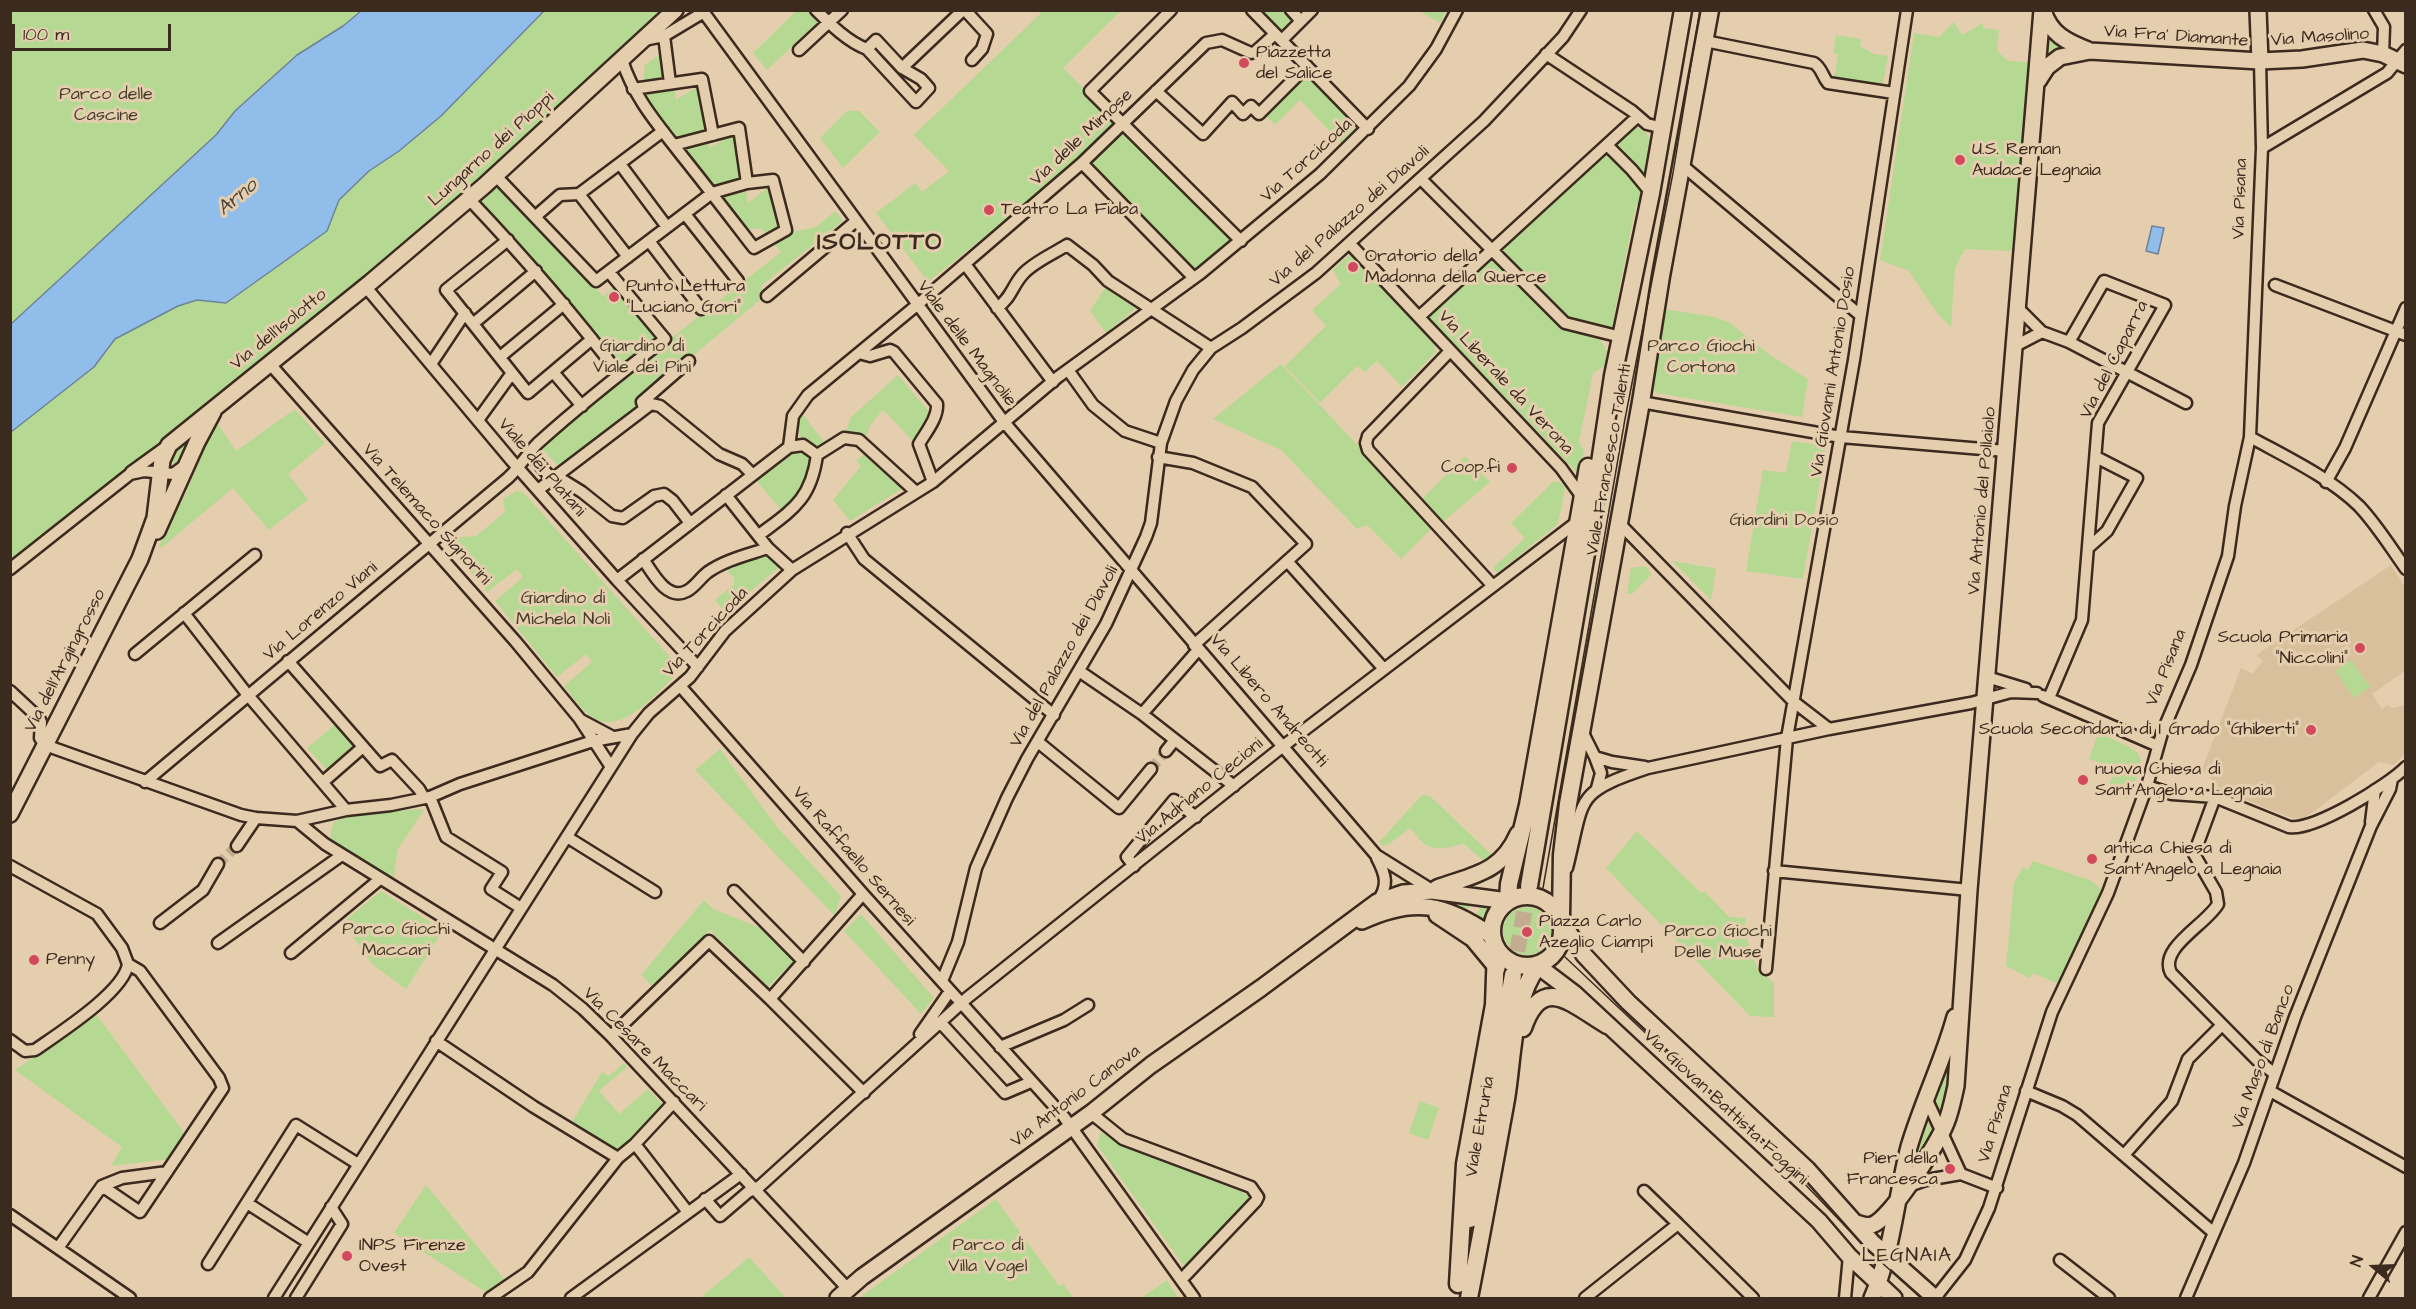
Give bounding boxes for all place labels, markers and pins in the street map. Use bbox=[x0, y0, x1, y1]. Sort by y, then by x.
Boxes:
place label: Piazzetta del Salice bbox=[1256, 42, 1332, 84]
marker: Piazzetta del Salice bbox=[1237, 56, 1251, 70]
place label: U.S. Reman Audace Legnaia bbox=[1972, 139, 2101, 182]
marker: U.S. Reman Audace Legnaia bbox=[1953, 153, 1967, 167]
place label: Teatro La Fiaba bbox=[1001, 199, 1138, 221]
marker: Teatro La Fiaba bbox=[982, 203, 996, 217]
place label: Oratorio della Madonna della Querce bbox=[1365, 246, 1547, 288]
marker: Oratorio della Madonna della Querce bbox=[1346, 260, 1360, 274]
place label: Punto Lettura “Luciano Gori” bbox=[626, 276, 745, 318]
marker: Punto Lettura “Luciano Gori” bbox=[607, 290, 621, 304]
place label: Coop.fi bbox=[1441, 457, 1500, 479]
marker: Coop.fi bbox=[1505, 461, 1519, 475]
place label: Scuola Primaria "Niccolini" bbox=[2217, 627, 2348, 670]
marker: Scuola Primaria "Niccolini" bbox=[2353, 641, 2367, 655]
place label: Scuola Secondaria di I Grado "Ghiberti" bbox=[1979, 719, 2299, 741]
marker: Scuola Secondaria di I Grado "Ghiberti" bbox=[2304, 723, 2318, 737]
place label: nuova Chiesa di Sant'Angelo a Legnaia bbox=[2095, 759, 2273, 802]
marker: nuova Chiesa di Sant'Angelo a Legnaia bbox=[2076, 773, 2090, 787]
place label: antica Chiesa di Sant'Angelo a Legnaia bbox=[2104, 838, 2282, 880]
marker: antica Chiesa di Sant'Angelo a Legnaia bbox=[2085, 852, 2099, 866]
place label: Piazza Carlo Azeglio Ciampi bbox=[1539, 911, 1653, 954]
marker: Piazza Carlo Azeglio Ciampi bbox=[1520, 925, 1534, 939]
place label: Penny bbox=[46, 949, 95, 971]
marker: Penny bbox=[27, 953, 41, 967]
place label: Pier della Francesca bbox=[1847, 1148, 1938, 1190]
marker: Pier della Francesca bbox=[1943, 1162, 1957, 1176]
place label: INPS Firenze Ovest bbox=[359, 1235, 466, 1278]
marker: INPS Firenze Ovest bbox=[340, 1249, 354, 1263]

